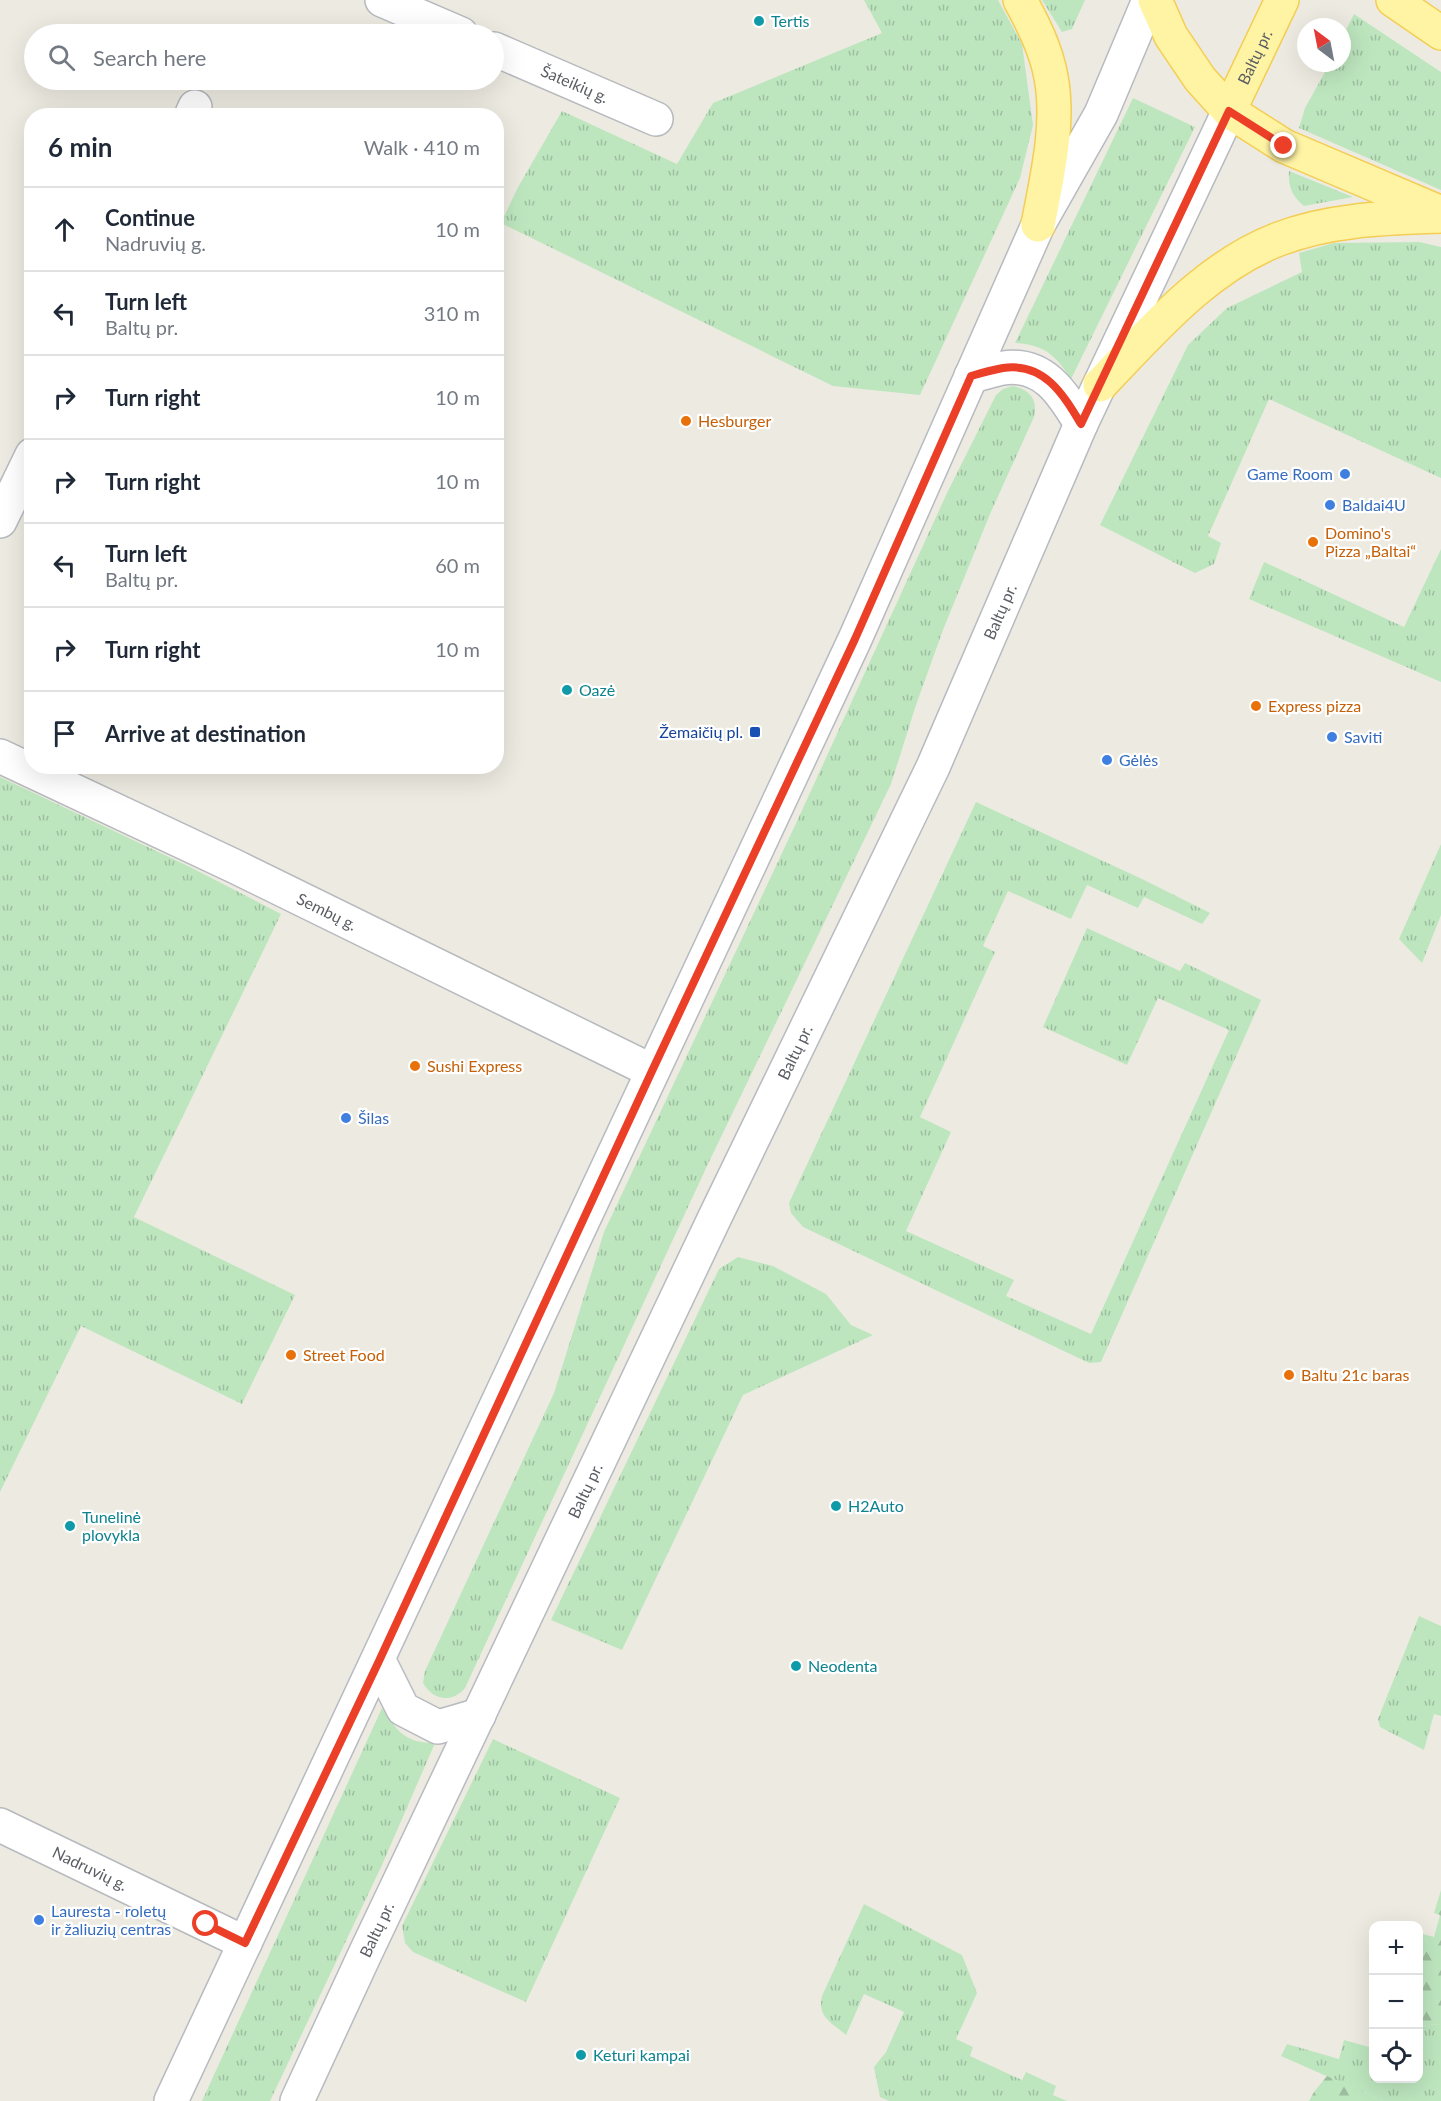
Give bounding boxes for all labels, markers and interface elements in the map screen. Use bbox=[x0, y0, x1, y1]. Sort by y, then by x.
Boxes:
place label: Tertis bbox=[771, 11, 810, 30]
marker: Tertis bbox=[752, 14, 766, 28]
north arrow bbox=[1297, 18, 1351, 72]
search box bbox=[24, 24, 504, 90]
street label: Baltų pr. bbox=[1233, 26, 1276, 87]
icon: search bbox=[45, 41, 78, 74]
text: Search here bbox=[93, 44, 206, 71]
street label: Šateikių g. bbox=[538, 61, 612, 106]
text: 6 min bbox=[48, 131, 112, 163]
route end bbox=[1270, 132, 1296, 158]
text: Walk · 410 m bbox=[364, 135, 480, 159]
text: Continue bbox=[105, 204, 195, 231]
icon: ahead bbox=[48, 213, 81, 246]
text: 10 m bbox=[435, 217, 480, 241]
text: Nadruvių g. bbox=[105, 231, 206, 255]
text: Turn left bbox=[105, 288, 187, 315]
icon: left bbox=[48, 297, 81, 330]
text: 310 m bbox=[424, 301, 480, 325]
text: Baltų pr. bbox=[105, 315, 178, 339]
icon: right bbox=[48, 381, 81, 414]
text: Turn right bbox=[105, 384, 200, 411]
text: 10 m bbox=[435, 385, 480, 409]
place label: Hesburger bbox=[698, 411, 772, 430]
marker: Hesburger bbox=[679, 414, 693, 428]
place label: Game Room bbox=[1247, 464, 1333, 483]
icon: right bbox=[48, 465, 81, 498]
marker: Game Room bbox=[1338, 467, 1352, 481]
text: Turn right bbox=[105, 468, 200, 495]
text: 10 m bbox=[435, 469, 480, 493]
place label: Baldai4U bbox=[1342, 495, 1406, 514]
marker: Baldai4U bbox=[1323, 498, 1337, 512]
place label: Domino's Pizza „Baltai“ bbox=[1325, 523, 1416, 560]
marker: Domino's Pizza „Baltai“ bbox=[1306, 535, 1320, 549]
text: Turn left bbox=[105, 540, 187, 567]
icon: left bbox=[48, 549, 81, 582]
text: 60 m bbox=[435, 553, 480, 577]
text: Baltų pr. bbox=[105, 567, 178, 591]
street label: Baltų pr. bbox=[979, 581, 1020, 642]
icon: right bbox=[48, 633, 81, 666]
text: Turn right bbox=[105, 636, 200, 663]
text: 10 m bbox=[435, 637, 480, 661]
place label: Oazė bbox=[579, 680, 615, 699]
marker: Oazė bbox=[560, 683, 574, 697]
place label: Express pizza bbox=[1268, 696, 1361, 715]
marker: Express pizza bbox=[1249, 699, 1263, 713]
icon: arrive bbox=[48, 717, 81, 750]
text: Arrive at destination bbox=[105, 720, 306, 747]
place label: Žemaičių pl. bbox=[659, 722, 743, 741]
marker: Žemaičių pl. bbox=[748, 725, 762, 739]
place label: Saviti bbox=[1344, 727, 1382, 746]
marker: Saviti bbox=[1325, 730, 1339, 744]
place label: Gėlės bbox=[1119, 750, 1158, 769]
marker: Gėlės bbox=[1100, 753, 1114, 767]
street label: Sembų g. bbox=[294, 888, 360, 934]
street label: Baltų pr. bbox=[773, 1021, 816, 1083]
place label: Sushi Express bbox=[427, 1056, 522, 1075]
marker: Sushi Express bbox=[408, 1059, 422, 1073]
place label: Šilas bbox=[358, 1108, 389, 1127]
marker: Šilas bbox=[339, 1111, 353, 1125]
place label: Street Food bbox=[303, 1345, 385, 1364]
marker: Street Food bbox=[284, 1348, 298, 1362]
place label: Baltu 21c baras bbox=[1301, 1365, 1410, 1384]
marker: Baltu 21c baras bbox=[1282, 1368, 1296, 1382]
street label: Baltų pr. bbox=[563, 1460, 606, 1521]
place label: H2Auto bbox=[848, 1496, 904, 1515]
marker: H2Auto bbox=[829, 1499, 843, 1513]
place label: Tunelinė plovykla bbox=[82, 1507, 141, 1544]
marker: Tunelinė plovykla bbox=[63, 1519, 77, 1533]
place label: Neodenta bbox=[808, 1656, 877, 1675]
marker: Neodenta bbox=[789, 1659, 803, 1673]
street label: Nadruvių g. bbox=[50, 1842, 131, 1894]
street label: Baltų pr. bbox=[355, 1899, 397, 1960]
place label: Lauresta - roletų ir žaliuzių centras bbox=[51, 1901, 171, 1938]
route start bbox=[192, 1910, 218, 1936]
marker: Lauresta - roletų ir žaliuzių centras bbox=[32, 1913, 46, 1927]
map controls bbox=[1369, 1921, 1423, 2083]
button: + bbox=[1369, 1921, 1423, 1975]
button: − bbox=[1369, 1975, 1423, 2029]
button: locate bbox=[1369, 2029, 1423, 2083]
place label: Keturi kampai bbox=[593, 2045, 690, 2064]
marker: Keturi kampai bbox=[574, 2048, 588, 2062]

